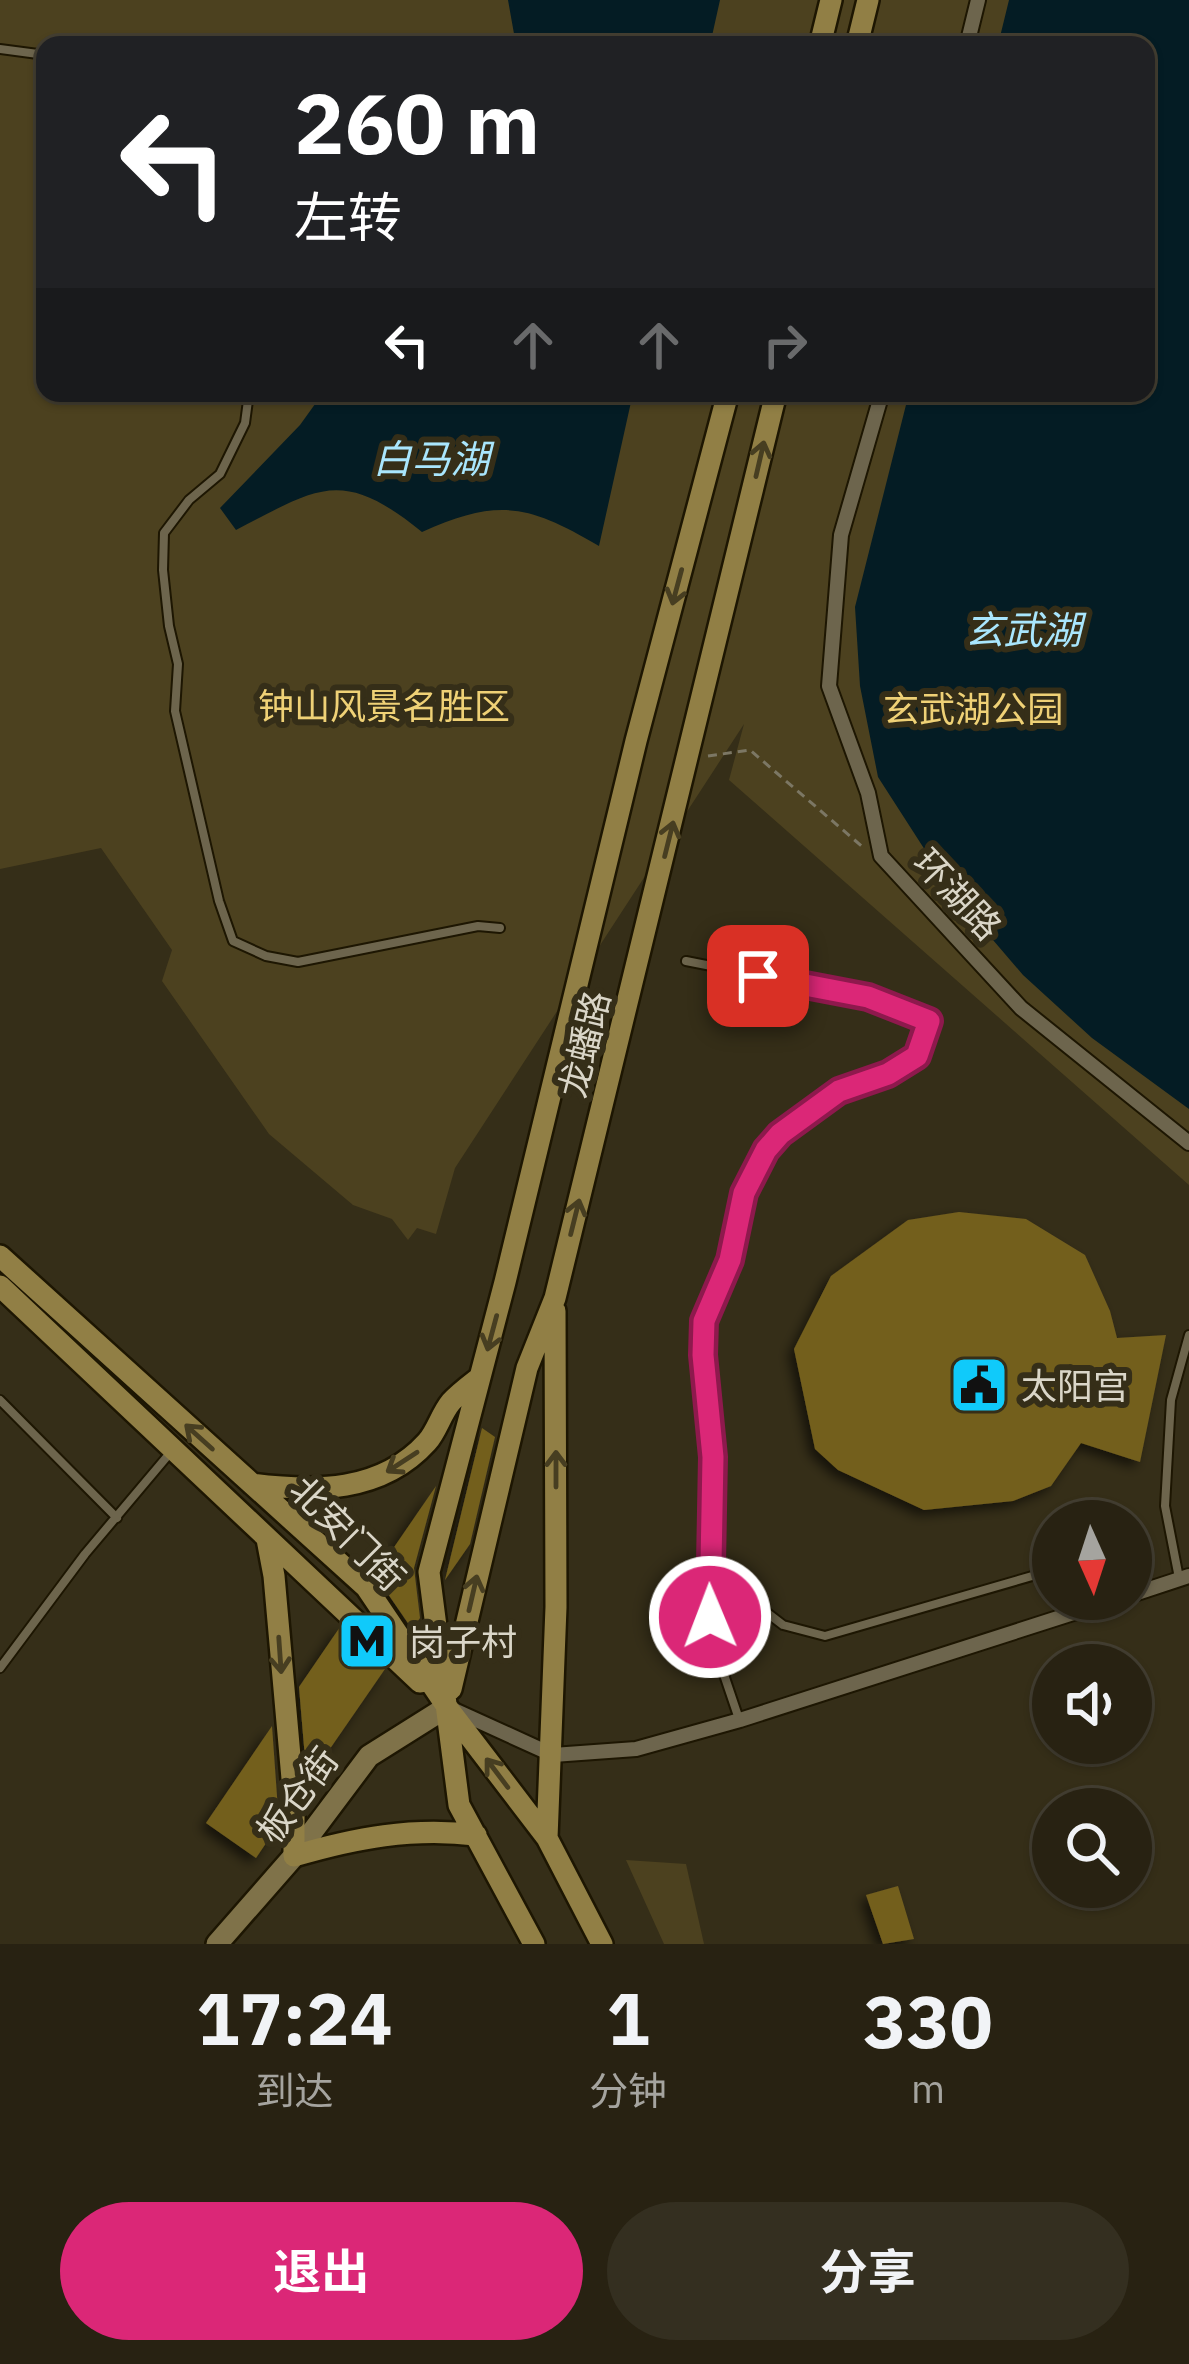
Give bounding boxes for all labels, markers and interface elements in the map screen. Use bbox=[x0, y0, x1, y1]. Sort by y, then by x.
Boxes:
text: 260 m bbox=[294, 68, 540, 177]
icon: left bbox=[96, 84, 252, 240]
text: 左转 bbox=[294, 182, 402, 252]
icon: left bbox=[374, 312, 440, 378]
icon: ahead bbox=[500, 312, 566, 378]
icon: ahead bbox=[626, 312, 692, 378]
icon: right bbox=[752, 312, 818, 378]
water label: 白马湖 bbox=[372, 433, 495, 484]
one-way arrow bbox=[750, 441, 772, 479]
one-way arrow bbox=[664, 568, 686, 606]
water label: 玄武湖 bbox=[964, 604, 1087, 655]
park label: 钟山风景名胜区 bbox=[258, 682, 510, 729]
park label: 玄武湖公园 bbox=[883, 685, 1063, 732]
one-way arrow bbox=[659, 820, 681, 858]
street label: 环湖路 bbox=[904, 838, 1012, 950]
pin bbox=[707, 925, 809, 1027]
icon: arrive bbox=[725, 943, 791, 1009]
street label: 龙蟠路 bbox=[548, 986, 620, 1102]
one-way arrow bbox=[566, 1199, 588, 1237]
one-way arrow bbox=[479, 1313, 501, 1351]
public building icon: 太阳宫 bbox=[948, 1354, 1010, 1416]
place label: 太阳宫 bbox=[1021, 1362, 1129, 1409]
one-way arrow bbox=[185, 1424, 215, 1451]
one-way arrow bbox=[386, 1449, 419, 1474]
one-way arrow bbox=[545, 1450, 567, 1489]
street label: 北安门街 bbox=[280, 1465, 416, 1601]
north arrow bbox=[1032, 1500, 1152, 1620]
map controls bbox=[1032, 1500, 1152, 1908]
position arrow bbox=[647, 1554, 773, 1680]
one-way arrow bbox=[462, 1574, 485, 1612]
metro station icon: 岗子村 bbox=[336, 1610, 398, 1672]
place label: 岗子村 bbox=[409, 1618, 517, 1665]
one-way arrow bbox=[268, 1635, 291, 1674]
button: sound bbox=[1032, 1644, 1152, 1764]
street label: 板仓街 bbox=[246, 1738, 348, 1852]
one-way arrow bbox=[485, 1758, 511, 1790]
button: search bbox=[1032, 1788, 1152, 1908]
text: 17:24 bbox=[196, 1971, 393, 2065]
text: 1 bbox=[606, 1971, 650, 2065]
text: 330 bbox=[863, 1974, 993, 2068]
text: m bbox=[911, 2063, 945, 2114]
text: 到达 bbox=[255, 2065, 333, 2116]
text: 分钟 bbox=[589, 2065, 667, 2116]
button: 退出 bbox=[60, 2202, 583, 2340]
button: 分享 bbox=[607, 2202, 1129, 2340]

